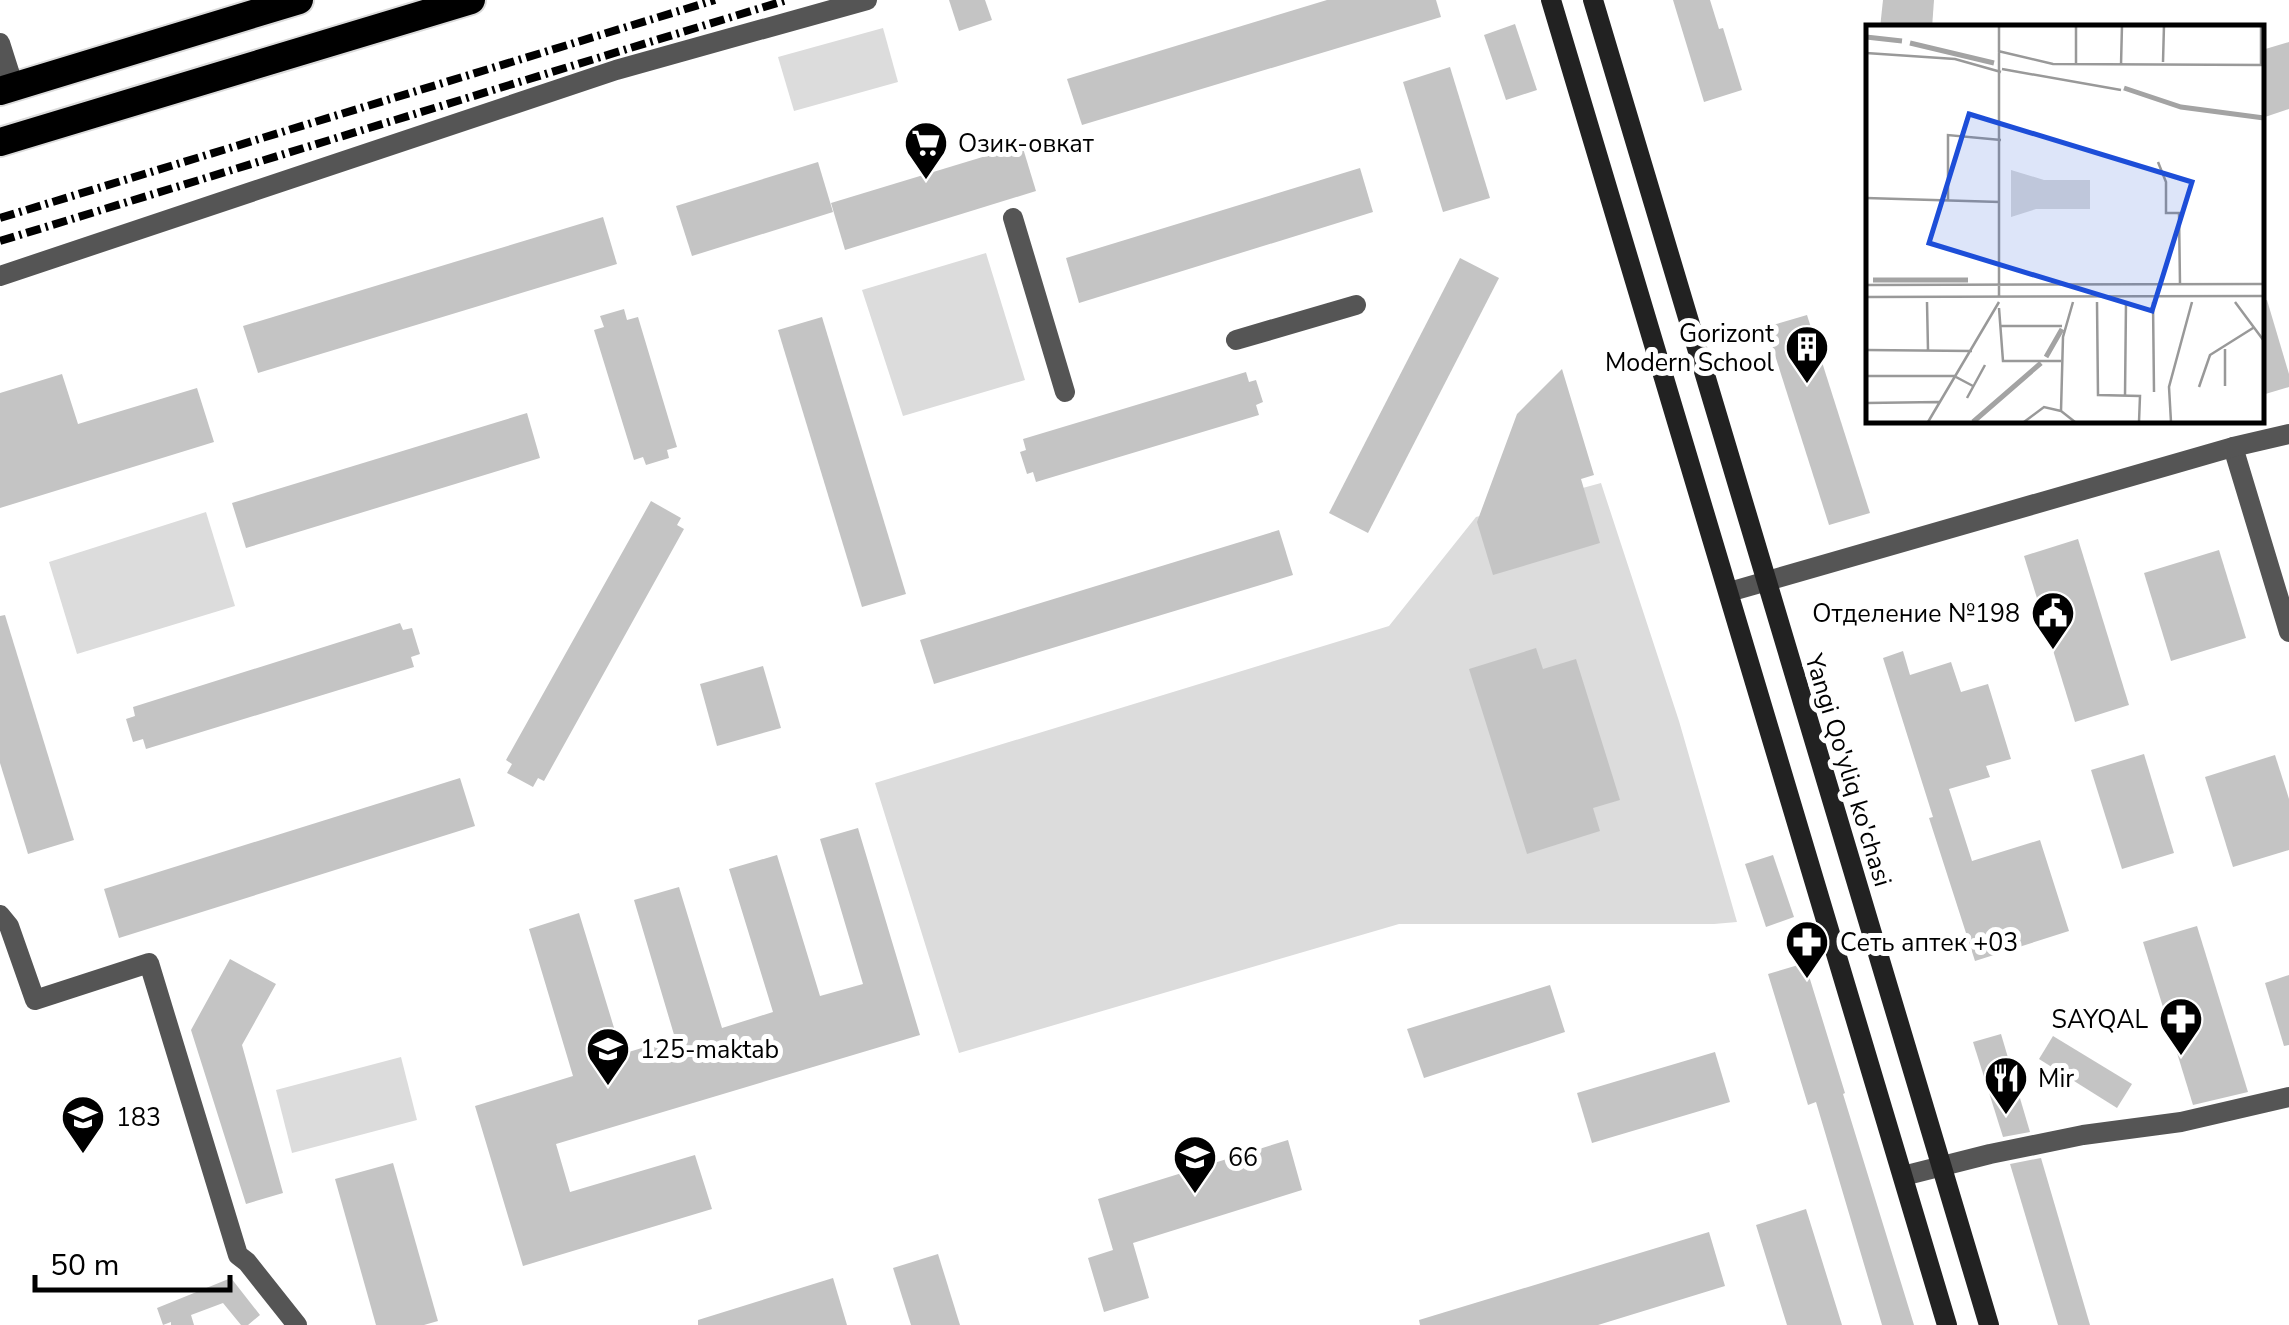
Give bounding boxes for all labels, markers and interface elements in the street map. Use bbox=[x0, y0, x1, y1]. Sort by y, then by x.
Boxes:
inset map bbox=[1866, 25, 2264, 422]
supermarket icon: Озик-овкат bbox=[903, 120, 949, 181]
place label: Озик-овкат bbox=[958, 127, 1094, 161]
place label: Gorizont Modern School bbox=[1605, 317, 1775, 380]
building icon: Gorizont Modern School bbox=[1784, 324, 1830, 385]
public building icon: Отделение №198 bbox=[2030, 590, 2076, 651]
place label: Отделение №198 bbox=[1812, 597, 2020, 631]
street label: Yangi Qo'yliq ko'chasi bbox=[1796, 649, 1900, 891]
pharmacy icon: Сеть аптек +03 bbox=[1784, 919, 1830, 980]
place label: Сеть аптек +03 bbox=[1840, 926, 2018, 960]
pharmacy icon: SAYQAL bbox=[2158, 996, 2204, 1057]
place label: SAYQAL bbox=[2052, 1003, 2148, 1037]
school or university icon: 125-maktab bbox=[585, 1026, 631, 1087]
place label: 125-maktab bbox=[640, 1033, 779, 1067]
restaurant icon: Mir bbox=[1983, 1055, 2029, 1116]
place label: Mir bbox=[2038, 1062, 2074, 1096]
school or university icon: 183 bbox=[60, 1094, 106, 1155]
place label: 183 bbox=[116, 1101, 161, 1135]
school or university icon: 66 bbox=[1172, 1134, 1218, 1195]
place label: 66 bbox=[1228, 1141, 1258, 1175]
scale bar bbox=[35, 1230, 230, 1292]
text: 50 m bbox=[50, 1245, 119, 1286]

